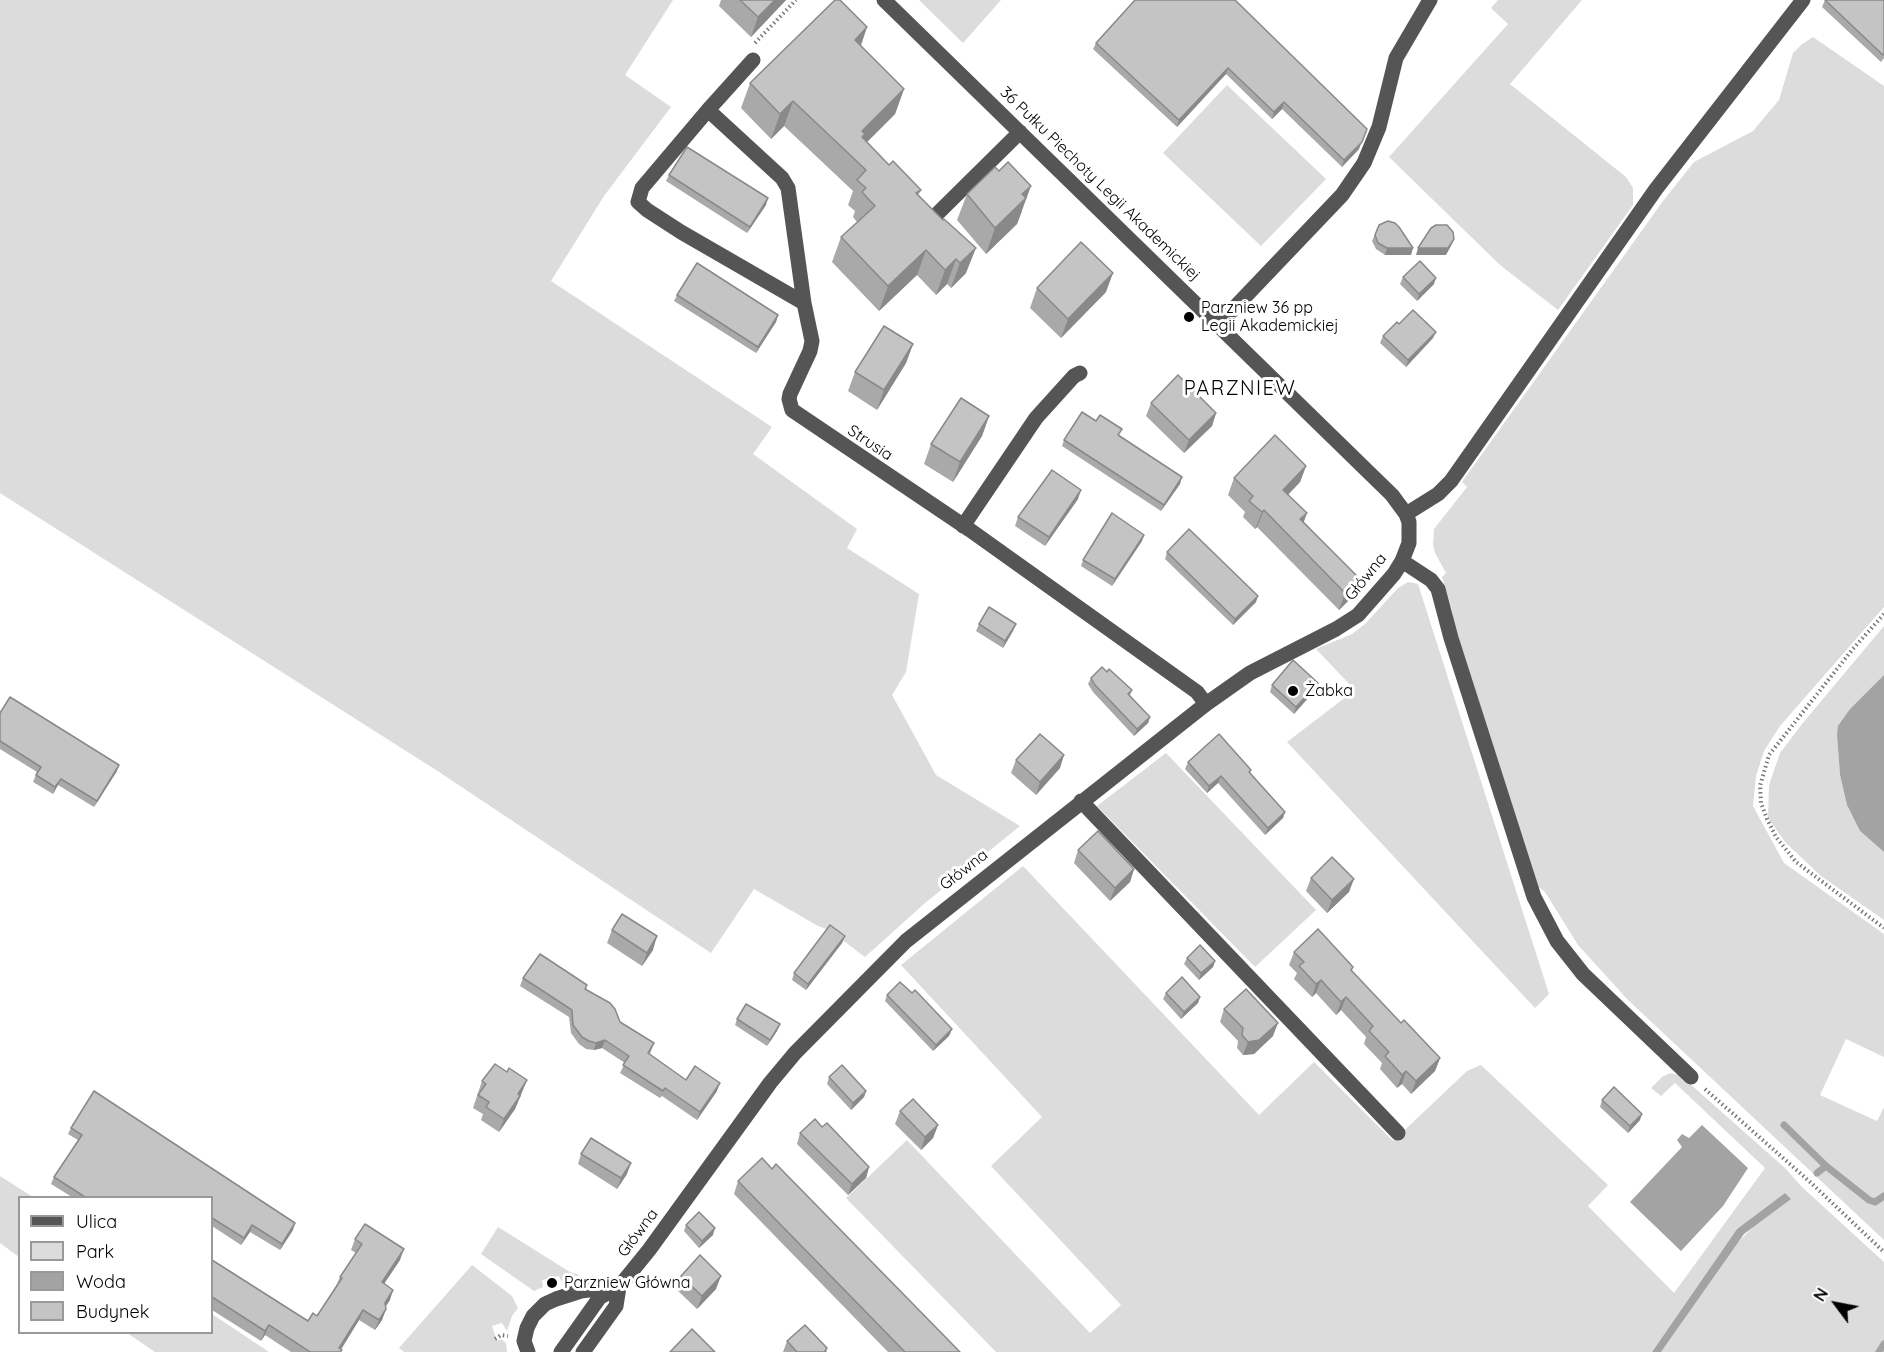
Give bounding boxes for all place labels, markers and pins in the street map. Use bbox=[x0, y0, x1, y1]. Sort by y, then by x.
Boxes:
place label: Parzniew 36 pp Legii Akademickiej bbox=[1201, 298, 1339, 336]
marker: Parzniew 36 pp Legii Akademickiej bbox=[1182, 310, 1196, 324]
place label: Żabka bbox=[1305, 681, 1353, 701]
marker: Żabka bbox=[1286, 684, 1300, 698]
place label: Parzniew Główna bbox=[564, 1273, 691, 1293]
marker: Parzniew Główna bbox=[545, 1276, 559, 1290]

